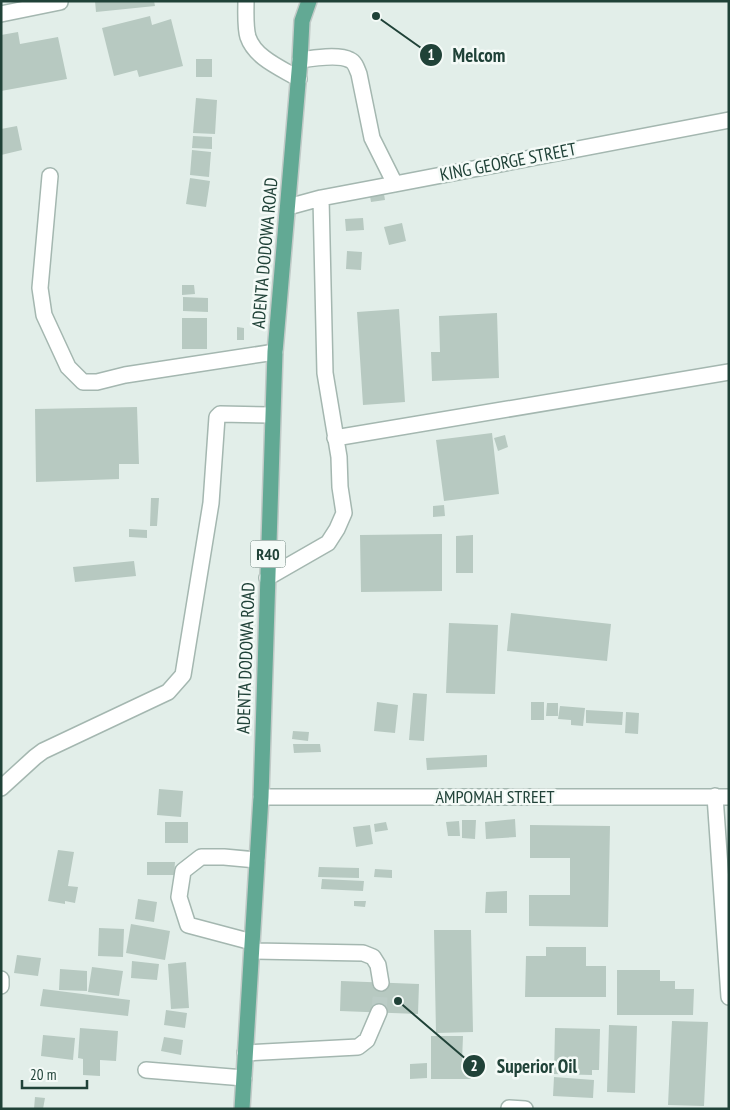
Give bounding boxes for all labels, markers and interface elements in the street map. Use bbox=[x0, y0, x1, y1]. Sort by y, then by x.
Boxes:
callout: Melcom bbox=[418, 38, 516, 72]
text: Melcom bbox=[453, 43, 505, 67]
text: 1 bbox=[427, 45, 435, 64]
street label: KING GEORGE STREET bbox=[438, 137, 578, 186]
street label: ADENTA DODOWA ROAD bbox=[246, 176, 283, 329]
road number: R40 bbox=[250, 540, 286, 568]
street label: ADENTA DODOWA ROAD bbox=[231, 582, 260, 734]
street label: AMPOMAH STREET bbox=[435, 785, 555, 808]
callout: Superior Oil bbox=[462, 1049, 587, 1083]
text: Superior Oil bbox=[497, 1054, 578, 1078]
text: 2 bbox=[470, 1056, 478, 1075]
scale bar bbox=[22, 1058, 88, 1090]
text: 20 m bbox=[30, 1065, 56, 1084]

